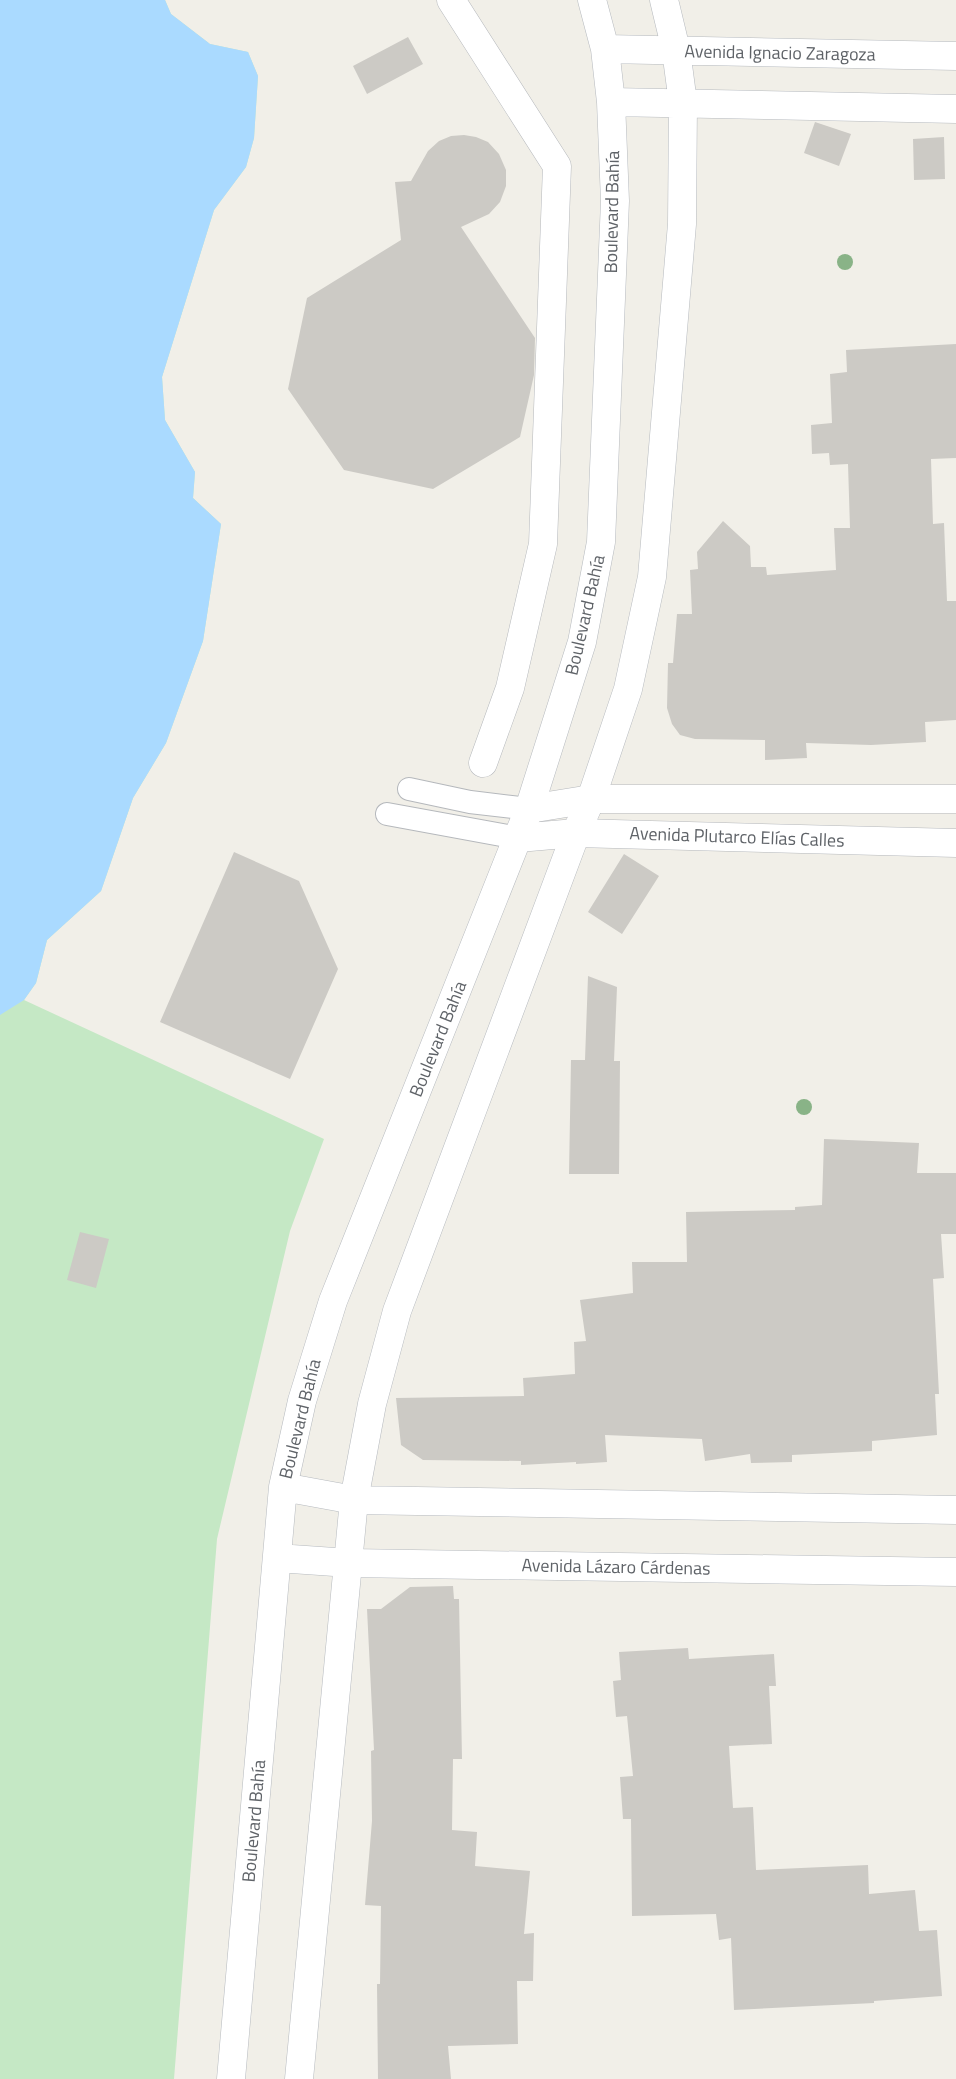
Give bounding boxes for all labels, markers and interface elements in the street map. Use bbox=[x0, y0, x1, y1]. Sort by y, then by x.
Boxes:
street label: Avenida Ignacio Zaragoza bbox=[684, 37, 876, 68]
street label: Boulevard Bahía bbox=[597, 150, 626, 274]
street label: Boulevard Bahía bbox=[558, 552, 612, 678]
street label: Avenida Plutarco Elías Calles bbox=[629, 819, 845, 854]
street label: Boulevard Bahía bbox=[402, 977, 473, 1101]
street label: Boulevard Bahía bbox=[272, 1356, 327, 1482]
street label: Avenida Lázaro Cárdenas bbox=[521, 1551, 711, 1582]
street label: Boulevard Bahía bbox=[235, 1759, 272, 1883]

